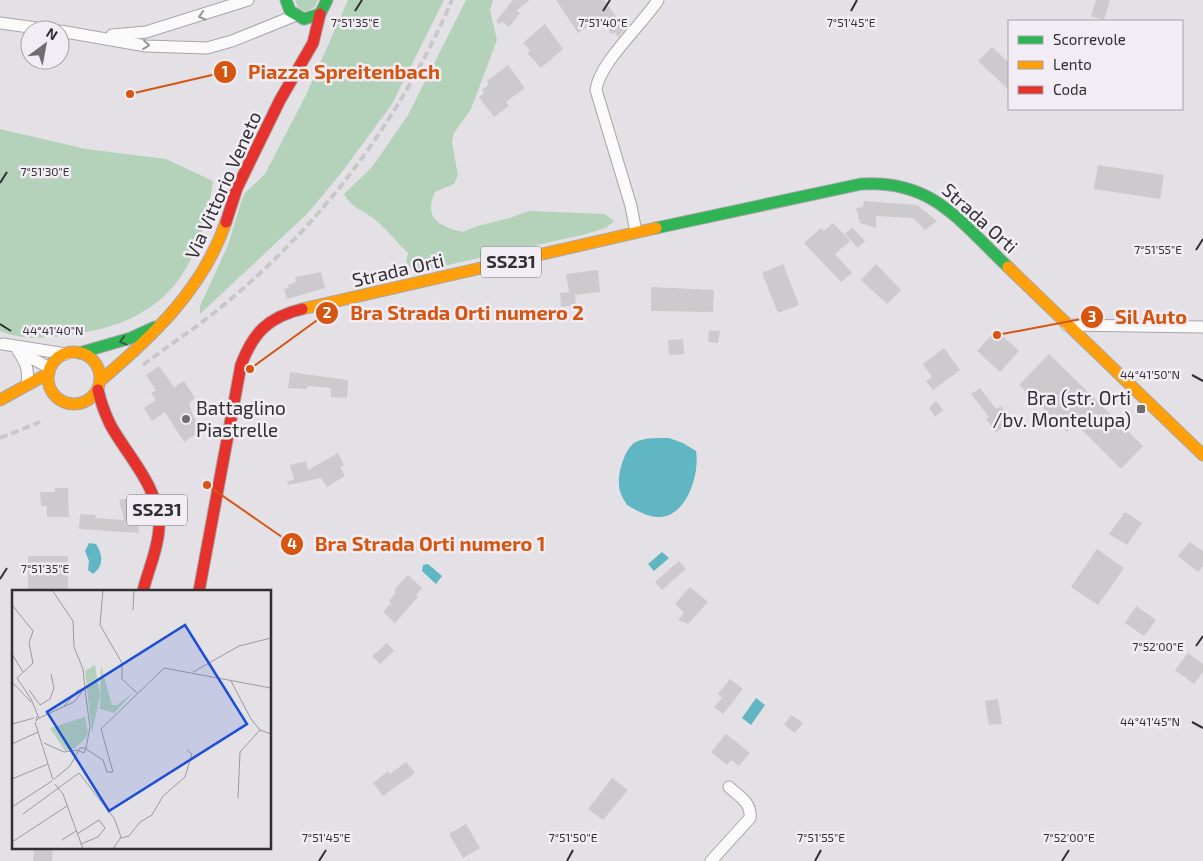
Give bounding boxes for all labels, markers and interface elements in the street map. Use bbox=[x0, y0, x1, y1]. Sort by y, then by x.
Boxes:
one-way arrow bbox=[199, 10, 207, 20]
text: 7°51'35"E bbox=[331, 15, 379, 29]
text: 7°51'40"E bbox=[578, 15, 628, 29]
text: 7°51'45"E bbox=[827, 15, 876, 29]
north arrow bbox=[20, 20, 70, 70]
legend bbox=[1008, 20, 1183, 110]
text: N bbox=[43, 24, 61, 43]
text: Scorrevole bbox=[1053, 30, 1126, 48]
one-way arrow bbox=[143, 39, 151, 50]
callout: Piazza Spreitenbach bbox=[213, 54, 450, 89]
text: Lento bbox=[1053, 55, 1092, 73]
text: Piazza Spreitenbach bbox=[248, 59, 440, 83]
text: 1 bbox=[222, 62, 228, 80]
text: Coda bbox=[1053, 80, 1087, 98]
street label: Via Vittorio Veneto bbox=[180, 107, 265, 262]
text: 7°51'30"E bbox=[20, 164, 70, 178]
street label: Strada Orti bbox=[938, 178, 1023, 258]
text: 7°51'55"E bbox=[1134, 242, 1182, 256]
road number: SS231 bbox=[481, 246, 541, 278]
street label: Strada Orti bbox=[350, 248, 446, 291]
callout: Bra Strada Orti numero 2 bbox=[315, 295, 593, 330]
callout: Sil Auto bbox=[1080, 299, 1198, 334]
text: Bra Strada Orti numero 2 bbox=[350, 300, 584, 324]
text: 2 bbox=[323, 303, 332, 321]
text: Sil Auto bbox=[1115, 304, 1187, 328]
text: 3 bbox=[1088, 307, 1096, 325]
text: 44°41'40"N bbox=[23, 323, 83, 337]
one-way arrow bbox=[119, 335, 127, 345]
text: 44°41'50"N bbox=[1120, 367, 1180, 381]
place label: Bra (str. Orti /bv. Montelupa) bbox=[993, 386, 1131, 431]
place label: Battaglino Piastrelle bbox=[196, 396, 286, 441]
marker: Bra (str. Orti /bv. Montelupa) bbox=[1135, 403, 1147, 415]
marker: Battaglino Piastrelle bbox=[180, 413, 192, 425]
road number: SS231 bbox=[127, 494, 187, 526]
callout: Bra Strada Orti numero 1 bbox=[280, 526, 555, 561]
text: Bra Strada Orti numero 1 bbox=[315, 531, 545, 555]
text: 4 bbox=[287, 534, 297, 552]
text: 7°51'35"E bbox=[21, 561, 69, 575]
inset map bbox=[12, 590, 271, 848]
text: 7°52'00"E bbox=[1132, 639, 1184, 653]
text: 44°41'45"N bbox=[1120, 714, 1180, 728]
text: 7°51'45"E bbox=[302, 830, 351, 844]
text: 7°51'50"E bbox=[549, 830, 598, 844]
text: 7°51'55"E bbox=[797, 830, 845, 844]
text: 7°52'00"E bbox=[1043, 830, 1095, 844]

